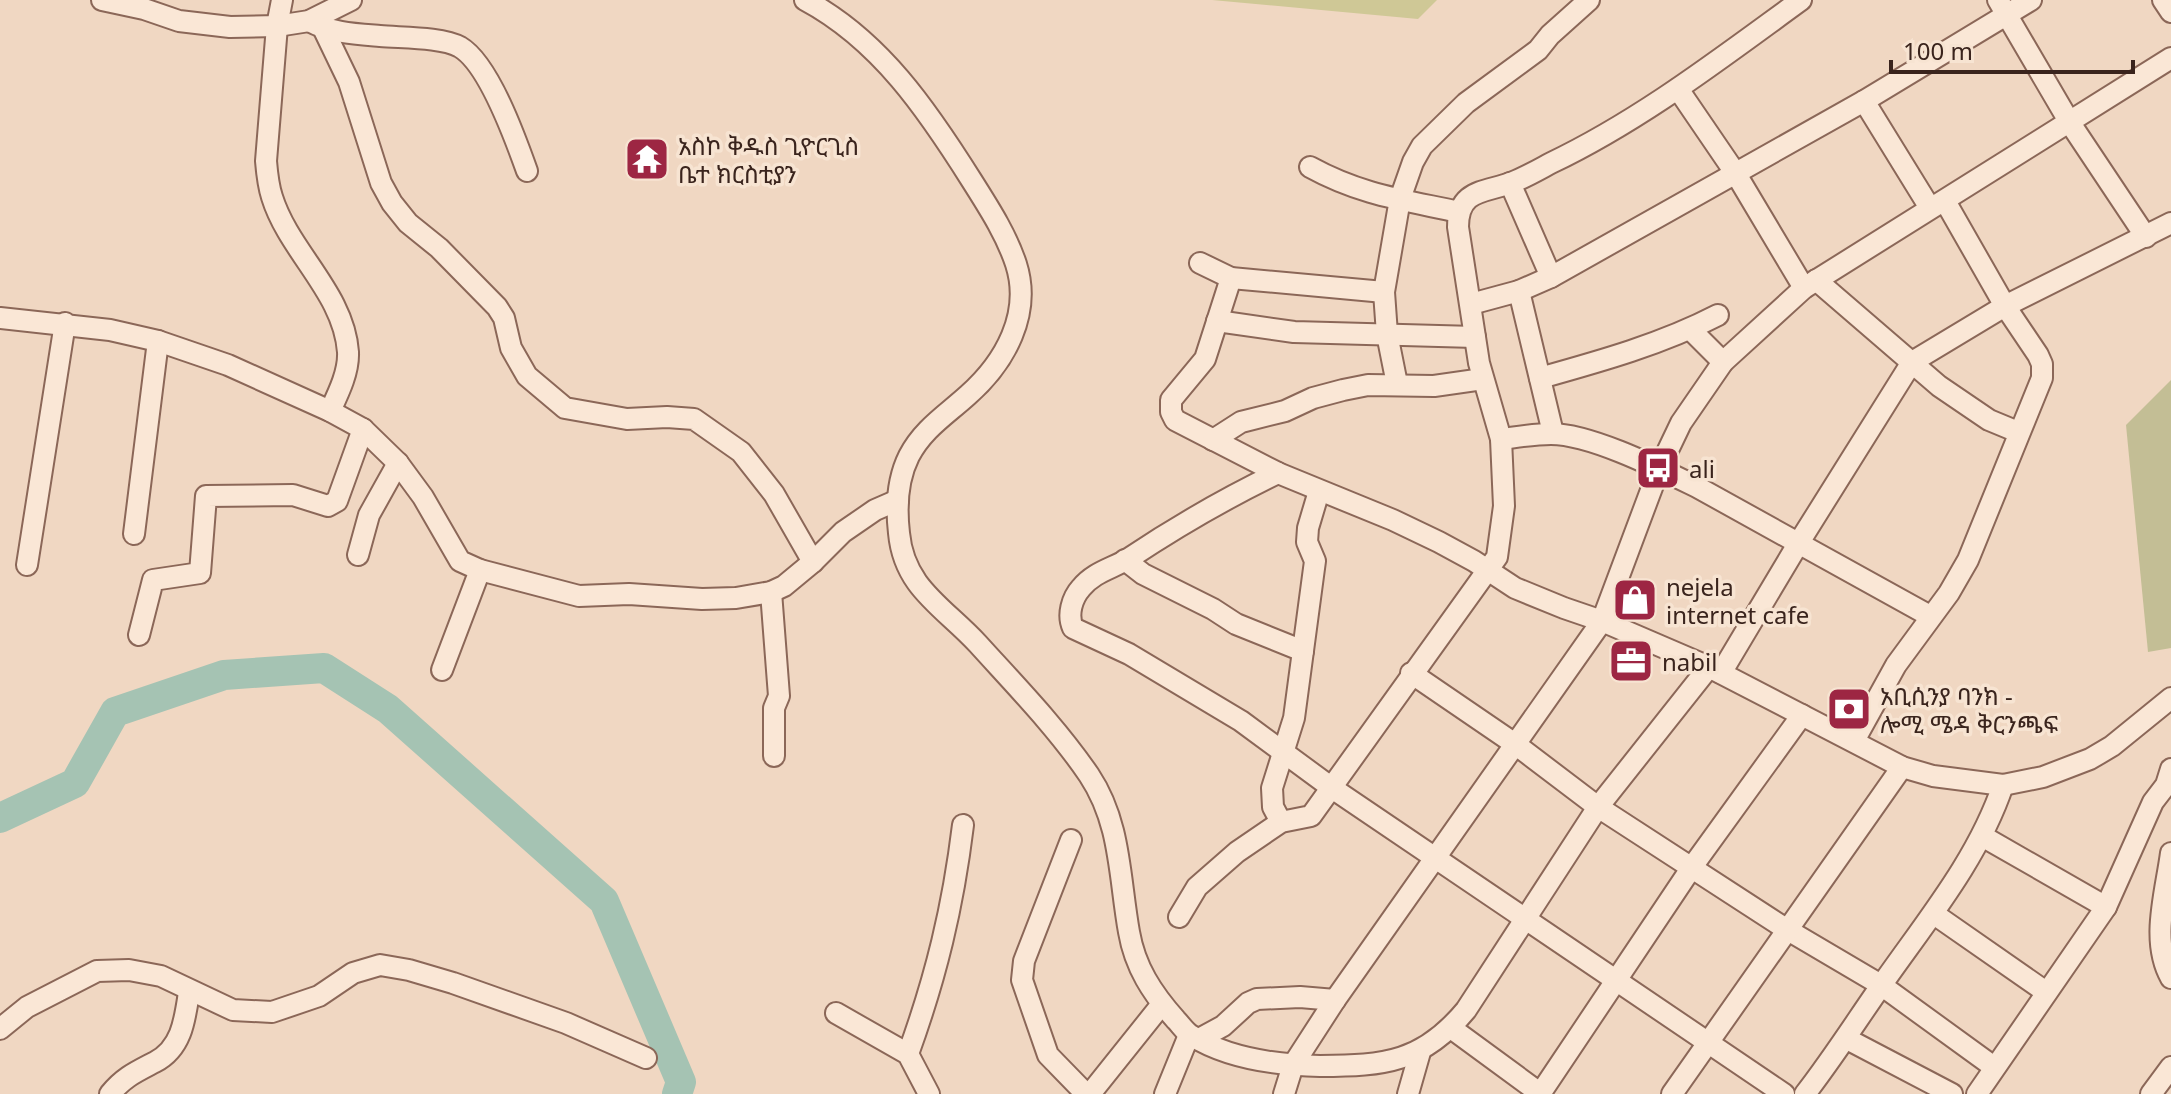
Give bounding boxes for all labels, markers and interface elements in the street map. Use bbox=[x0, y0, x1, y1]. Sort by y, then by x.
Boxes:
scale bar bbox=[1891, 24, 2133, 74]
text: 100 m bbox=[1903, 34, 1973, 67]
place label: አስኮ ቅዱስ ጊዮርጊስ ቤተ ክርስቲያን bbox=[678, 129, 859, 190]
temple icon: አስኮ ቅዱስ ጊዮርጊስ ቤተ ክርስቲያን bbox=[623, 135, 671, 183]
bus stop icon: ali bbox=[1634, 444, 1682, 492]
place label: ali bbox=[1689, 452, 1715, 485]
place label: nejela internet cafe bbox=[1666, 570, 1809, 631]
shop icon: nejela internet cafe bbox=[1611, 576, 1659, 624]
office icon: nabil bbox=[1607, 637, 1655, 685]
place label: nabil bbox=[1662, 645, 1717, 678]
place label: አቢሲንያ ባንክ - ሎሚ ሜዳ ቅርንጫፍ bbox=[1880, 679, 2058, 740]
bank icon: አቢሲንያ ባንክ - ሎሚ ሜዳ ቅርንጫፍ bbox=[1825, 685, 1873, 733]

